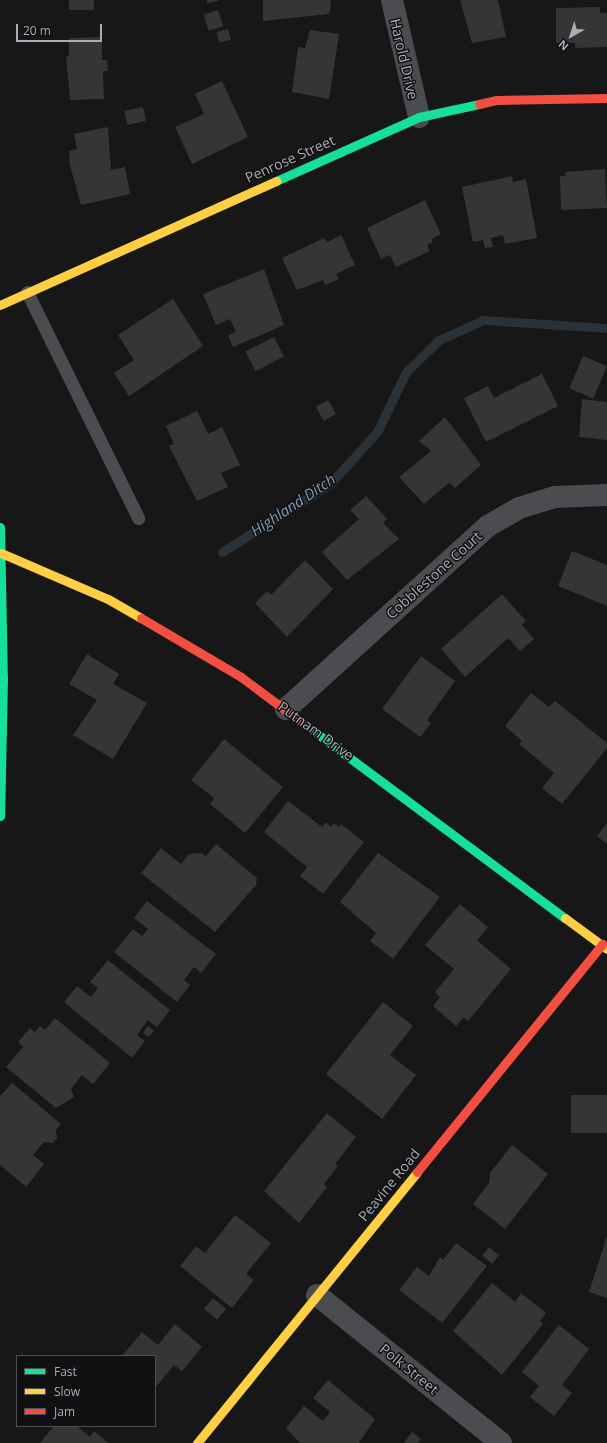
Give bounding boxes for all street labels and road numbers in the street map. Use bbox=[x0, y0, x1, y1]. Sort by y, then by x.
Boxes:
street label: Harold Drive bbox=[387, 17, 421, 101]
street label: Penrose Street bbox=[243, 132, 337, 186]
street label: Cobblestone Court bbox=[383, 528, 485, 622]
street label: Putnam Drive bbox=[275, 698, 357, 764]
street label: Peavine Road bbox=[355, 1145, 423, 1225]
street label: Polk Street bbox=[376, 1340, 442, 1398]

